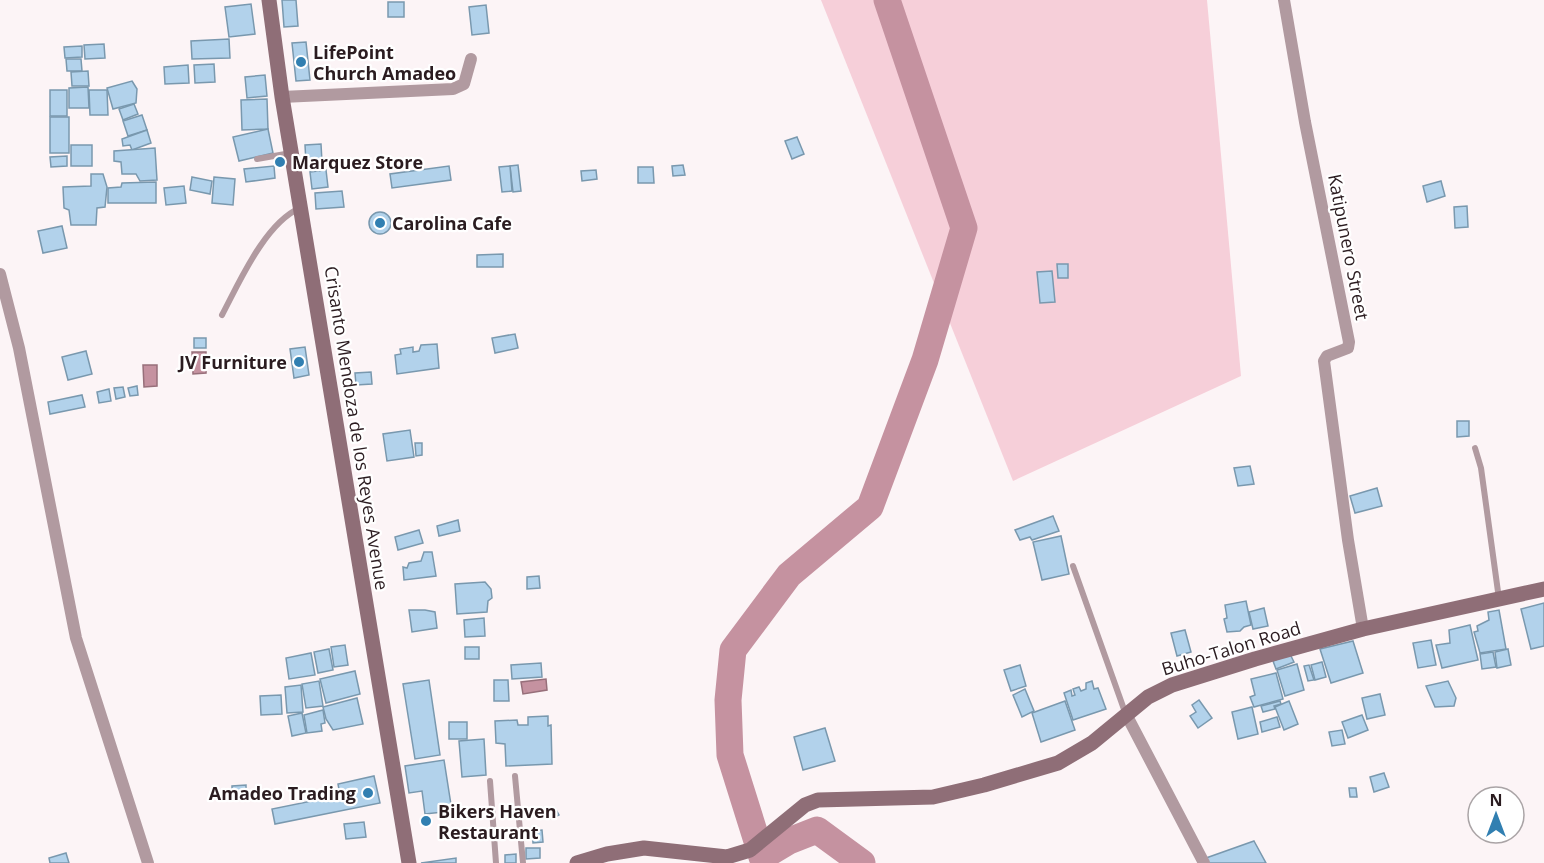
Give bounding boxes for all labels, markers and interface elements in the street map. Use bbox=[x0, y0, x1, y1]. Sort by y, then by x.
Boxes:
place label: LifePoint Church Amadeo bbox=[313, 40, 456, 85]
marker: LifePoint Church Amadeo bbox=[294, 55, 308, 69]
place label: Marquez Store bbox=[292, 150, 423, 174]
marker: Marquez Store bbox=[273, 155, 287, 169]
street label: Katipunero Street bbox=[1323, 172, 1375, 322]
place label: Carolina Cafe bbox=[392, 211, 512, 235]
marker: Carolina Cafe bbox=[373, 216, 387, 230]
street label: Crisanto Mendoza de los Reyes Avenue bbox=[320, 264, 394, 592]
place label: JV Furniture bbox=[177, 350, 287, 374]
marker: JV Furniture bbox=[292, 355, 306, 369]
street label: Buho-Talon Road bbox=[1159, 615, 1303, 681]
place label: Amadeo Trading bbox=[209, 781, 356, 805]
north arrow bbox=[1466, 785, 1526, 845]
marker: Amadeo Trading bbox=[361, 786, 375, 800]
text: N bbox=[1489, 789, 1503, 811]
place label: Bikers Haven Restaurant bbox=[438, 799, 557, 844]
marker: Bikers Haven Restaurant bbox=[419, 814, 433, 828]

